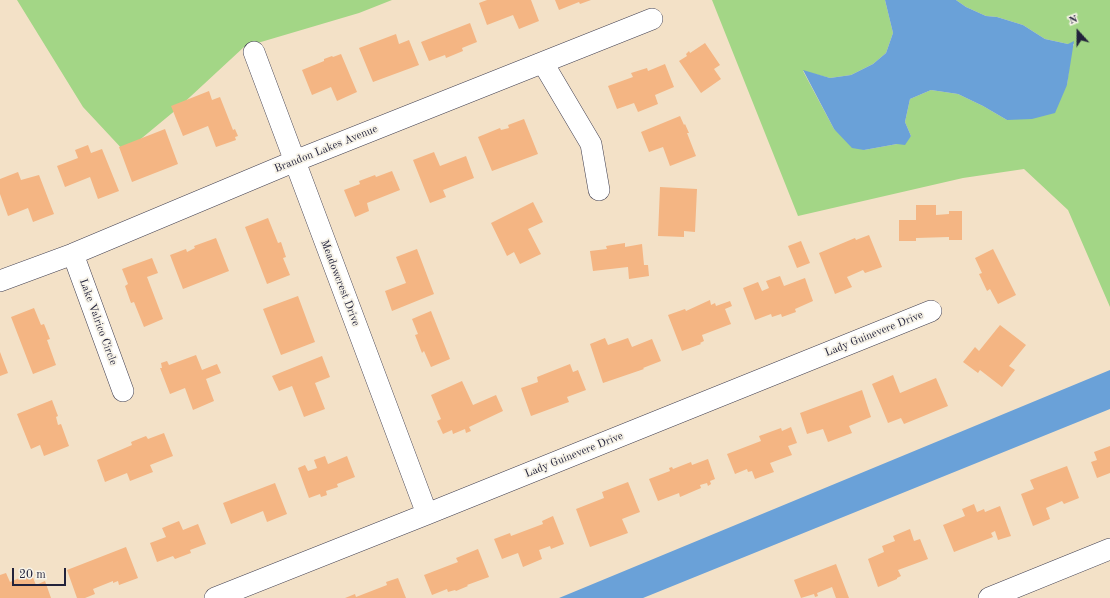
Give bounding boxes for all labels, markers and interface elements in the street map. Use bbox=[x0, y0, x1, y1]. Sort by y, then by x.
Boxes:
north arrow bbox=[1058, 12, 1098, 52]
text: N bbox=[1068, 14, 1079, 27]
street label: Brandon Lakes Avenue bbox=[273, 122, 379, 176]
street label: Meadowcrest Drive bbox=[317, 238, 363, 328]
street label: Lake Valrico Circle bbox=[76, 277, 120, 367]
street label: Lady Guinevere Drive bbox=[823, 308, 925, 360]
street label: Lady Guinevere Drive bbox=[523, 429, 625, 481]
scale bar bbox=[14, 560, 68, 586]
text: 20 m bbox=[19, 569, 46, 581]

